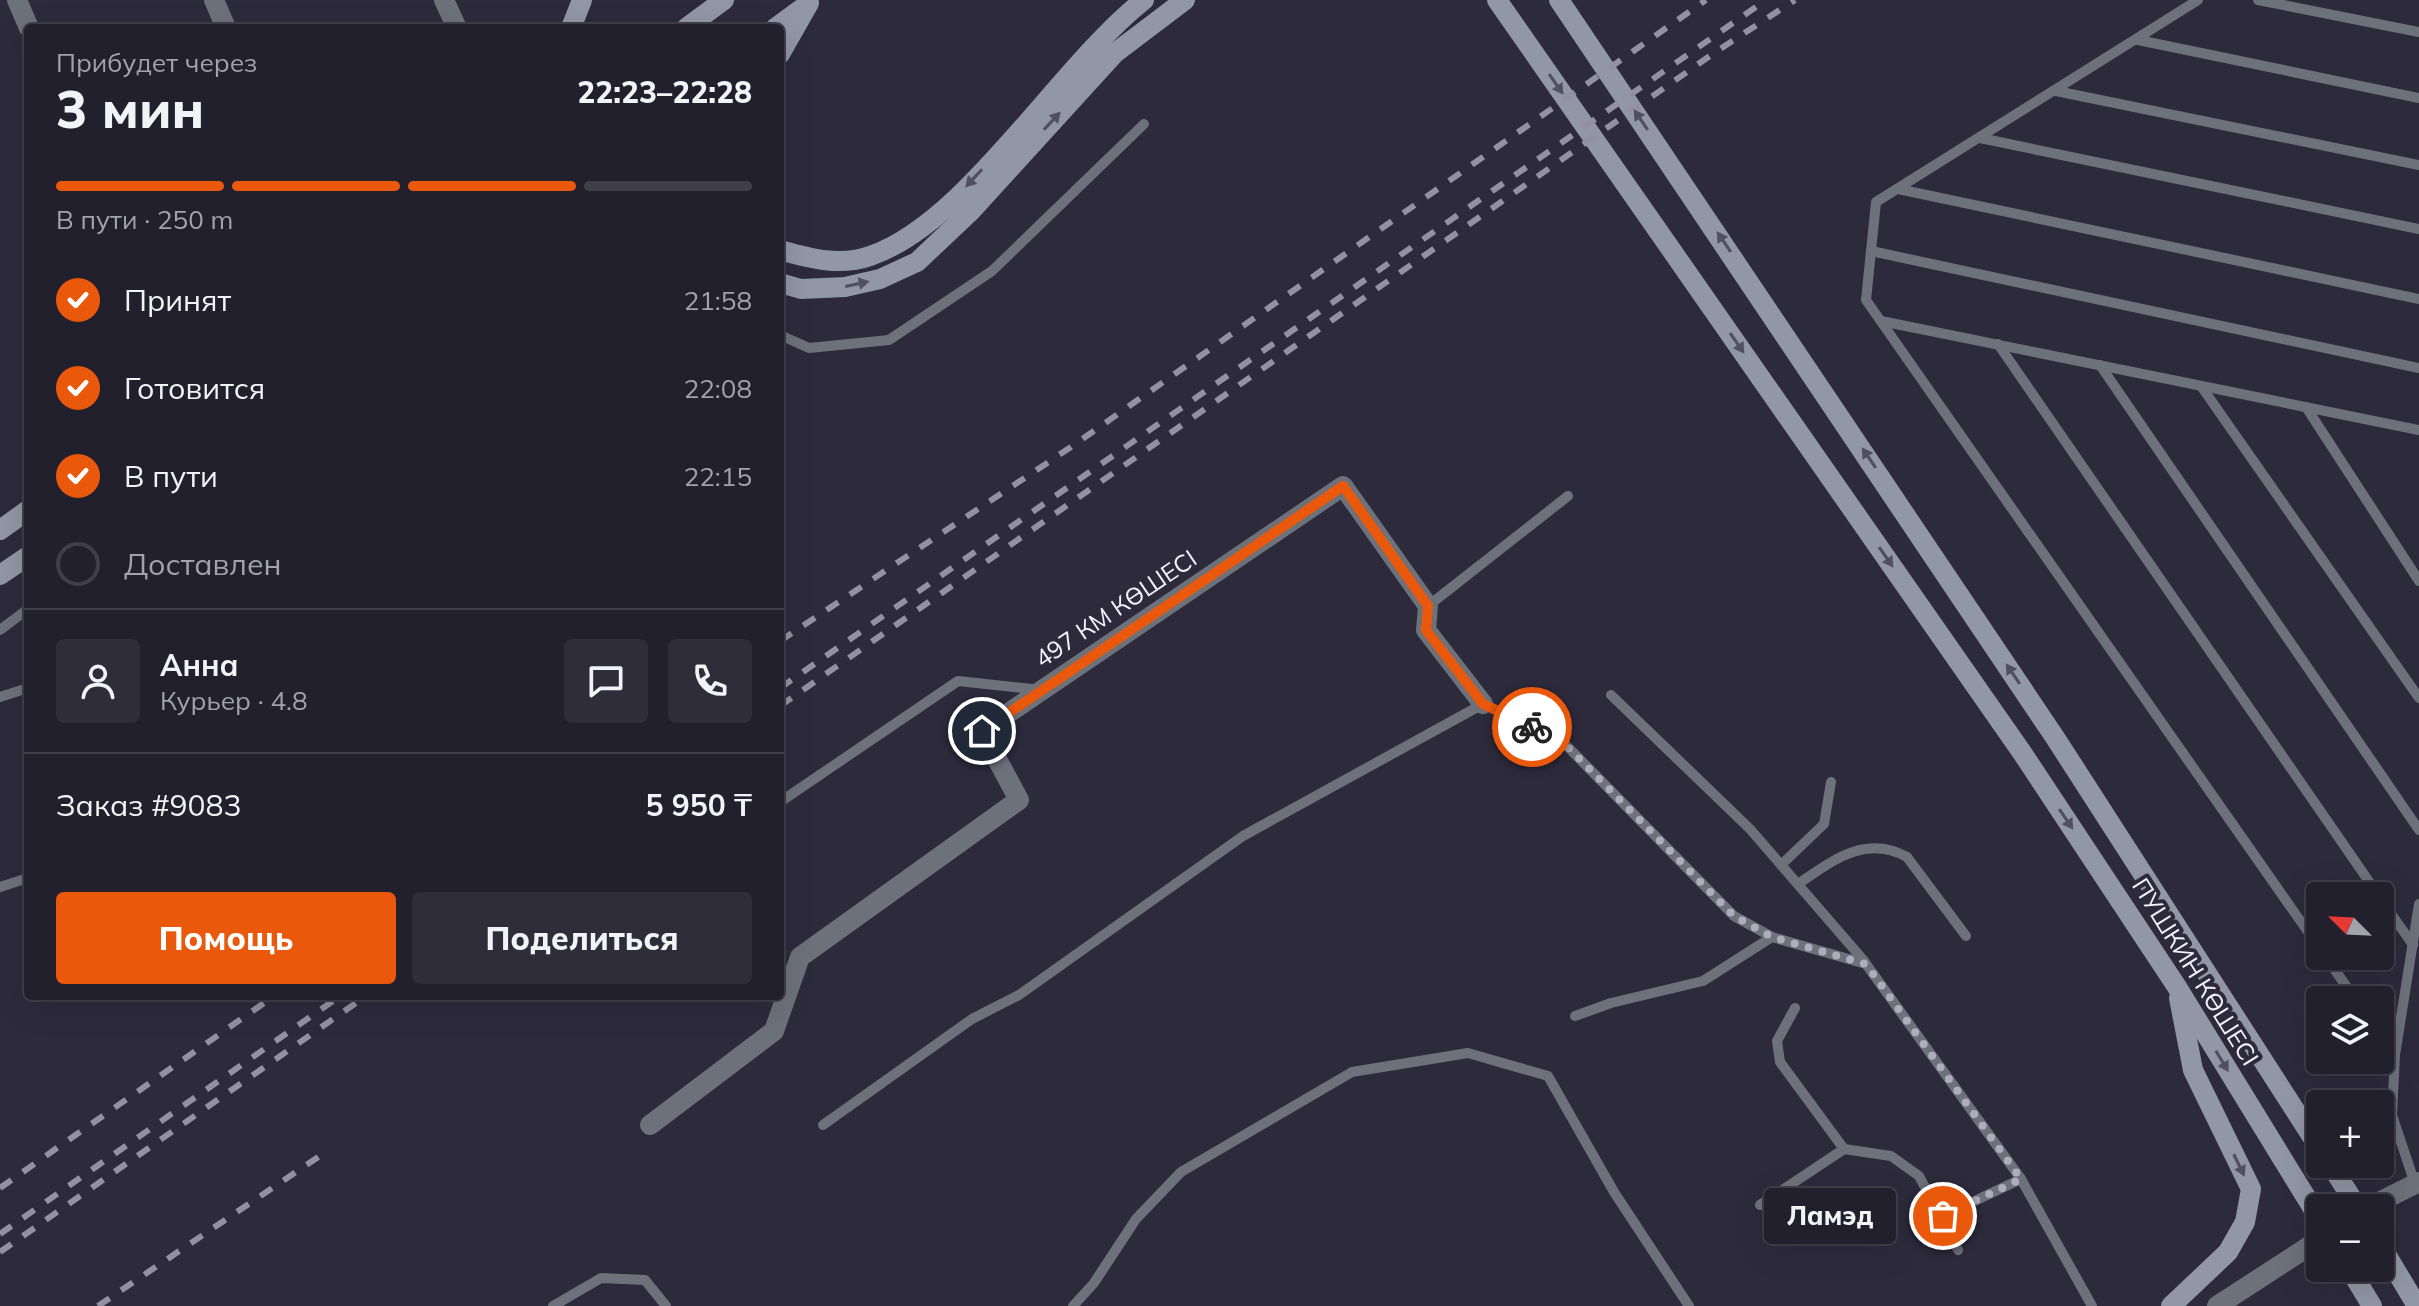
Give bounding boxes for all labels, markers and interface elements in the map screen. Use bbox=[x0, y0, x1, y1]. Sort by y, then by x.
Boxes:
text: Прибудет через bbox=[56, 46, 257, 79]
text: 22:23–22:28 bbox=[577, 73, 752, 111]
one-way arrow bbox=[1548, 73, 1563, 94]
text: 3 мин bbox=[56, 76, 204, 141]
one-way arrow bbox=[1634, 109, 1649, 130]
one-way arrow bbox=[1043, 112, 1061, 131]
one-way arrow bbox=[966, 168, 984, 187]
text: В пути · 250 m bbox=[56, 203, 233, 236]
one-way arrow bbox=[1717, 232, 1732, 253]
icon: check bbox=[56, 278, 100, 322]
one-way arrow bbox=[844, 278, 869, 290]
text: Принят bbox=[124, 281, 231, 319]
text: 21:58 bbox=[684, 284, 752, 317]
one-way arrow bbox=[1729, 333, 1744, 354]
icon: check bbox=[56, 366, 100, 410]
text: Готовится bbox=[124, 369, 265, 407]
text: 22:08 bbox=[684, 372, 752, 405]
one-way arrow bbox=[1861, 448, 1876, 469]
icon: check bbox=[56, 454, 100, 498]
text: В пути bbox=[124, 457, 218, 495]
text: 22:15 bbox=[684, 460, 752, 493]
street label: 497 КМ КӨШЕСІ bbox=[1029, 543, 1202, 673]
text: Доставлен bbox=[124, 545, 282, 583]
one-way arrow bbox=[1878, 546, 1893, 567]
button: person bbox=[56, 639, 140, 723]
button: chat bbox=[564, 639, 648, 723]
button: phone bbox=[668, 639, 752, 723]
text: Анна bbox=[160, 646, 239, 684]
one-way arrow bbox=[2006, 664, 2021, 685]
text: Курьер · 4.8 bbox=[160, 684, 308, 717]
courier bbox=[1492, 687, 1572, 767]
pin bbox=[948, 697, 1016, 765]
icon: bike bbox=[1510, 705, 1554, 749]
icon: home bbox=[960, 709, 1004, 753]
text: Заказ #9083 bbox=[56, 786, 241, 824]
text: 5 950 ₸ bbox=[646, 786, 752, 824]
one-way arrow bbox=[2058, 808, 2073, 829]
street label: ПУШКИН КӨШЕСІ bbox=[2126, 872, 2266, 1071]
north arrow bbox=[2306, 882, 2394, 970]
map controls bbox=[2306, 882, 2394, 1282]
button: Помощь bbox=[56, 892, 396, 984]
button: Поделиться bbox=[412, 892, 752, 984]
button: layers bbox=[2306, 986, 2394, 1074]
one-way arrow bbox=[2215, 1050, 2229, 1072]
button: + bbox=[2306, 1090, 2394, 1178]
one-way arrow bbox=[2232, 1153, 2246, 1176]
pin bbox=[1909, 1182, 1977, 1250]
callout: Ламэд bbox=[1763, 1188, 1895, 1244]
icon: bag bbox=[1921, 1194, 1965, 1238]
button: − bbox=[2306, 1194, 2394, 1282]
text: Ламэд bbox=[1787, 1199, 1873, 1232]

